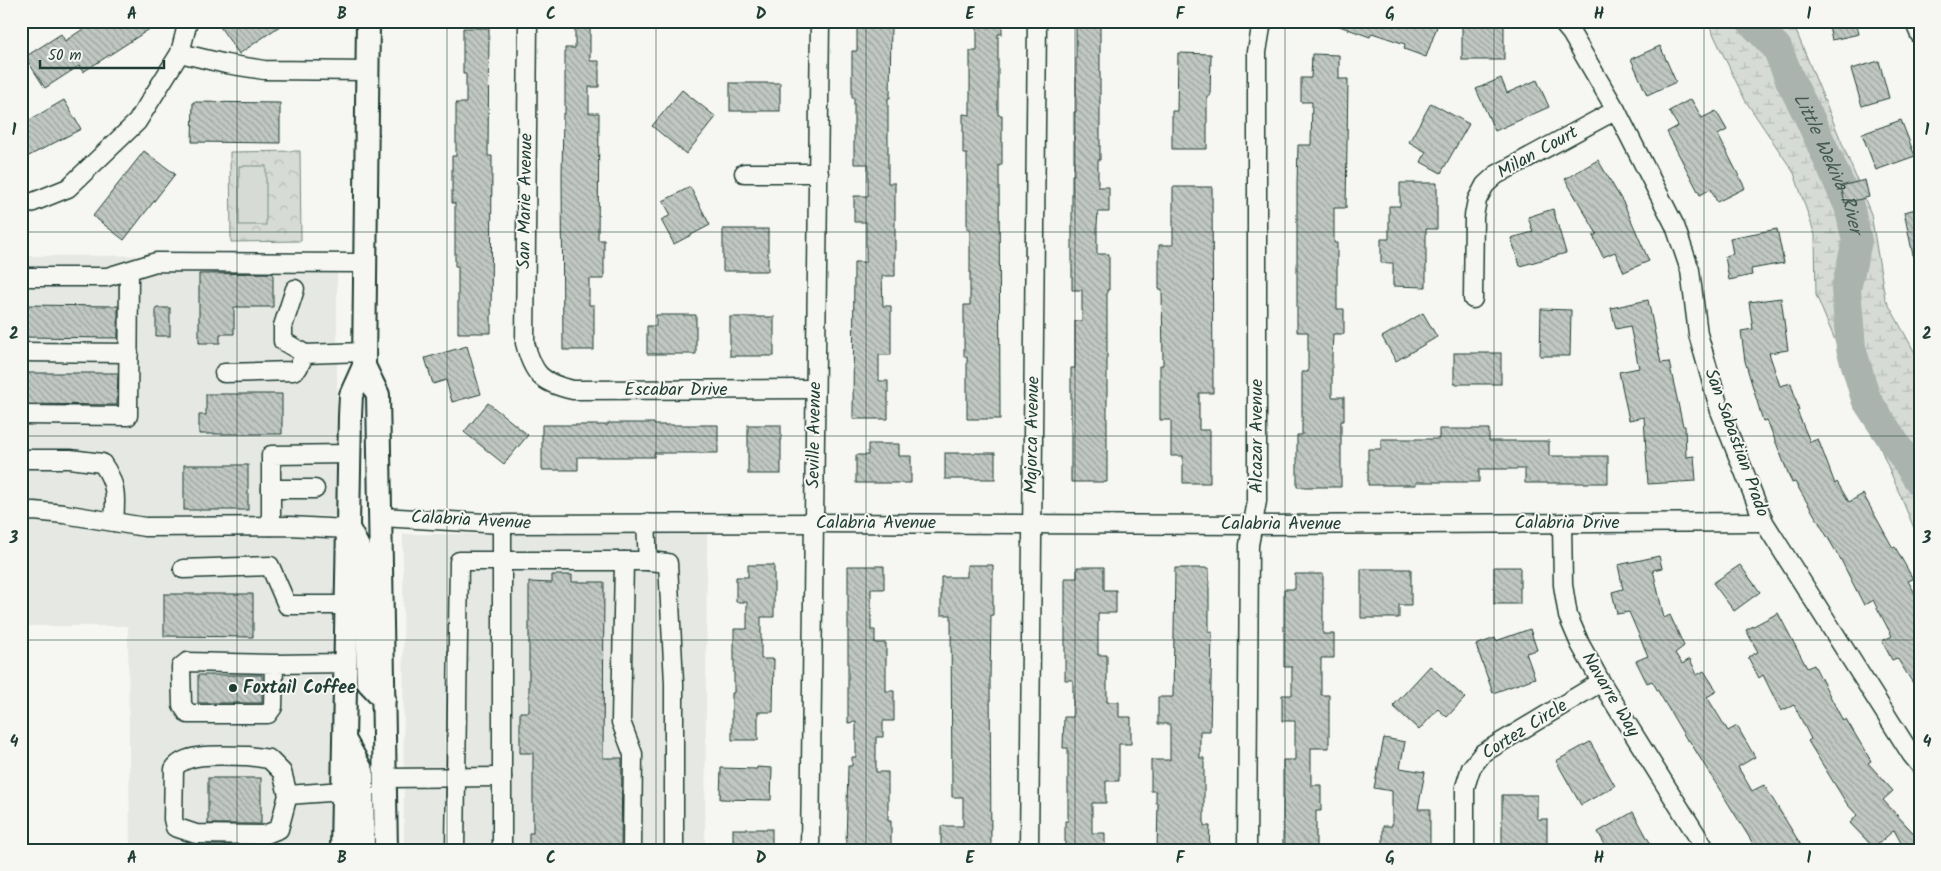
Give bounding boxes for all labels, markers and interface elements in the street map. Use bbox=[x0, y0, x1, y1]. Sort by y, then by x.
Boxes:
text: A bbox=[127, 2, 137, 27]
text: B bbox=[337, 2, 347, 27]
text: C bbox=[546, 2, 556, 27]
text: D bbox=[756, 2, 767, 27]
text: E bbox=[966, 2, 976, 27]
text: F bbox=[1176, 2, 1186, 27]
text: G bbox=[1385, 2, 1395, 27]
text: H bbox=[1594, 2, 1604, 27]
text: I bbox=[1807, 2, 1812, 27]
scale bar bbox=[40, 38, 164, 70]
text: 50 m bbox=[48, 44, 82, 68]
water label: Little Wekiva River bbox=[1784, 88, 1871, 240]
text: 1 bbox=[12, 118, 17, 143]
street label: Milan Court bbox=[1492, 118, 1585, 187]
text: 1 bbox=[1925, 118, 1930, 143]
street label: San Marie Avenue bbox=[510, 133, 542, 269]
text: 2 bbox=[9, 322, 19, 347]
text: 2 bbox=[1922, 322, 1932, 347]
street label: San Sabastian Prado bbox=[1696, 365, 1776, 521]
street label: Escabar Drive bbox=[624, 376, 728, 405]
street label: Majorca Avenue bbox=[1017, 376, 1049, 494]
street label: Alcazar Avenue bbox=[1243, 379, 1272, 493]
street label: Seville Avenue bbox=[800, 381, 830, 489]
street label: Calabria Avenue bbox=[410, 503, 532, 539]
street label: Calabria Avenue bbox=[816, 509, 936, 538]
street label: Calabria Drive bbox=[1515, 509, 1619, 538]
street label: Calabria Avenue bbox=[1221, 510, 1341, 539]
text: 3 bbox=[9, 526, 19, 551]
text: 3 bbox=[1922, 526, 1932, 551]
street label: Navarre Way bbox=[1573, 647, 1647, 744]
place label: Foxtail Coffee bbox=[243, 674, 356, 703]
marker: Foxtail Coffee bbox=[227, 682, 239, 694]
street label: Cortez Circle bbox=[1476, 692, 1574, 768]
text: 4 bbox=[10, 730, 19, 755]
text: 4 bbox=[1923, 730, 1932, 755]
text: A bbox=[127, 846, 137, 871]
text: B bbox=[337, 846, 347, 871]
text: C bbox=[546, 846, 556, 871]
text: D bbox=[756, 846, 767, 871]
text: E bbox=[966, 846, 976, 871]
text: F bbox=[1176, 846, 1186, 871]
text: G bbox=[1385, 846, 1395, 871]
text: H bbox=[1594, 846, 1604, 871]
text: I bbox=[1807, 846, 1812, 871]

